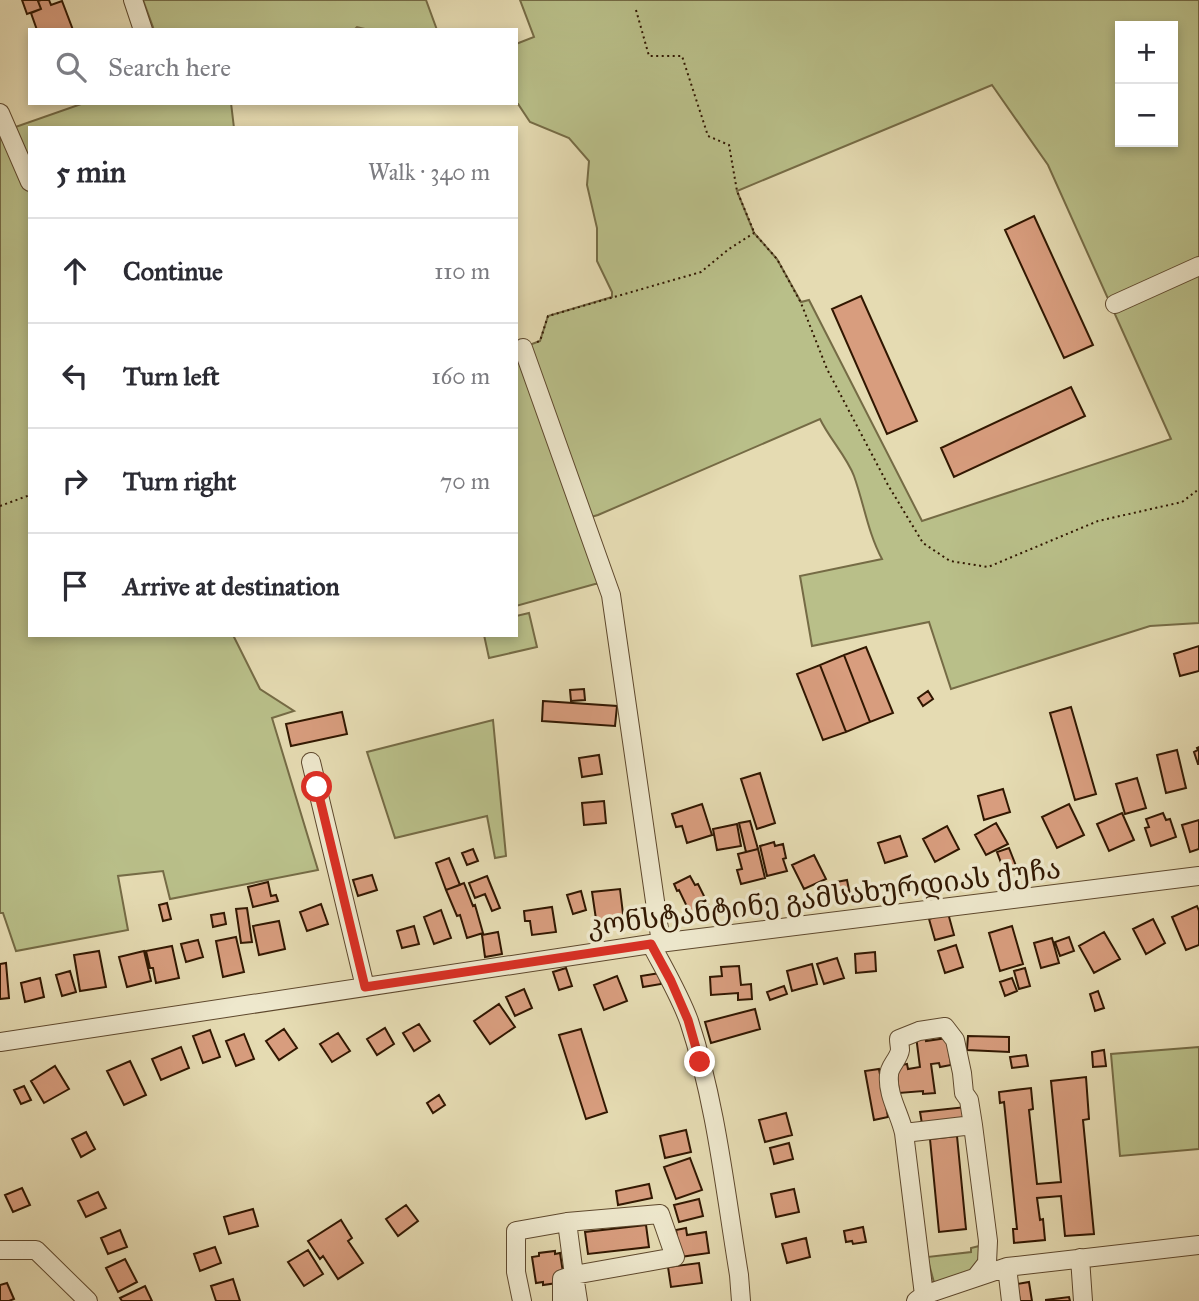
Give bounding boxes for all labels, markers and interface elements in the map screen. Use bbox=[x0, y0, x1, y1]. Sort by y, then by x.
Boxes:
map controls bbox=[1115, 21, 1178, 147]
button: + bbox=[1115, 21, 1178, 84]
search box bbox=[28, 28, 518, 105]
icon: search bbox=[52, 48, 90, 86]
text: Search here bbox=[108, 51, 231, 83]
button: − bbox=[1115, 84, 1178, 147]
text: 5 min bbox=[56, 154, 126, 190]
text: Walk · 340 m bbox=[368, 158, 490, 186]
icon: ahead bbox=[56, 252, 94, 290]
text: Continue bbox=[123, 255, 223, 287]
text: 110 m bbox=[434, 257, 490, 285]
icon: left bbox=[56, 357, 94, 395]
text: Turn left bbox=[123, 360, 219, 392]
text: 160 m bbox=[432, 362, 490, 390]
icon: right bbox=[56, 462, 94, 500]
text: Turn right bbox=[123, 465, 236, 497]
text: 70 m bbox=[440, 467, 490, 495]
icon: arrive bbox=[56, 567, 94, 605]
text: Arrive at destination bbox=[123, 570, 340, 602]
route start bbox=[301, 771, 332, 802]
street label: კონსტანტინე გამსახურდიას ქუჩა bbox=[585, 851, 1063, 943]
route end bbox=[684, 1046, 715, 1077]

